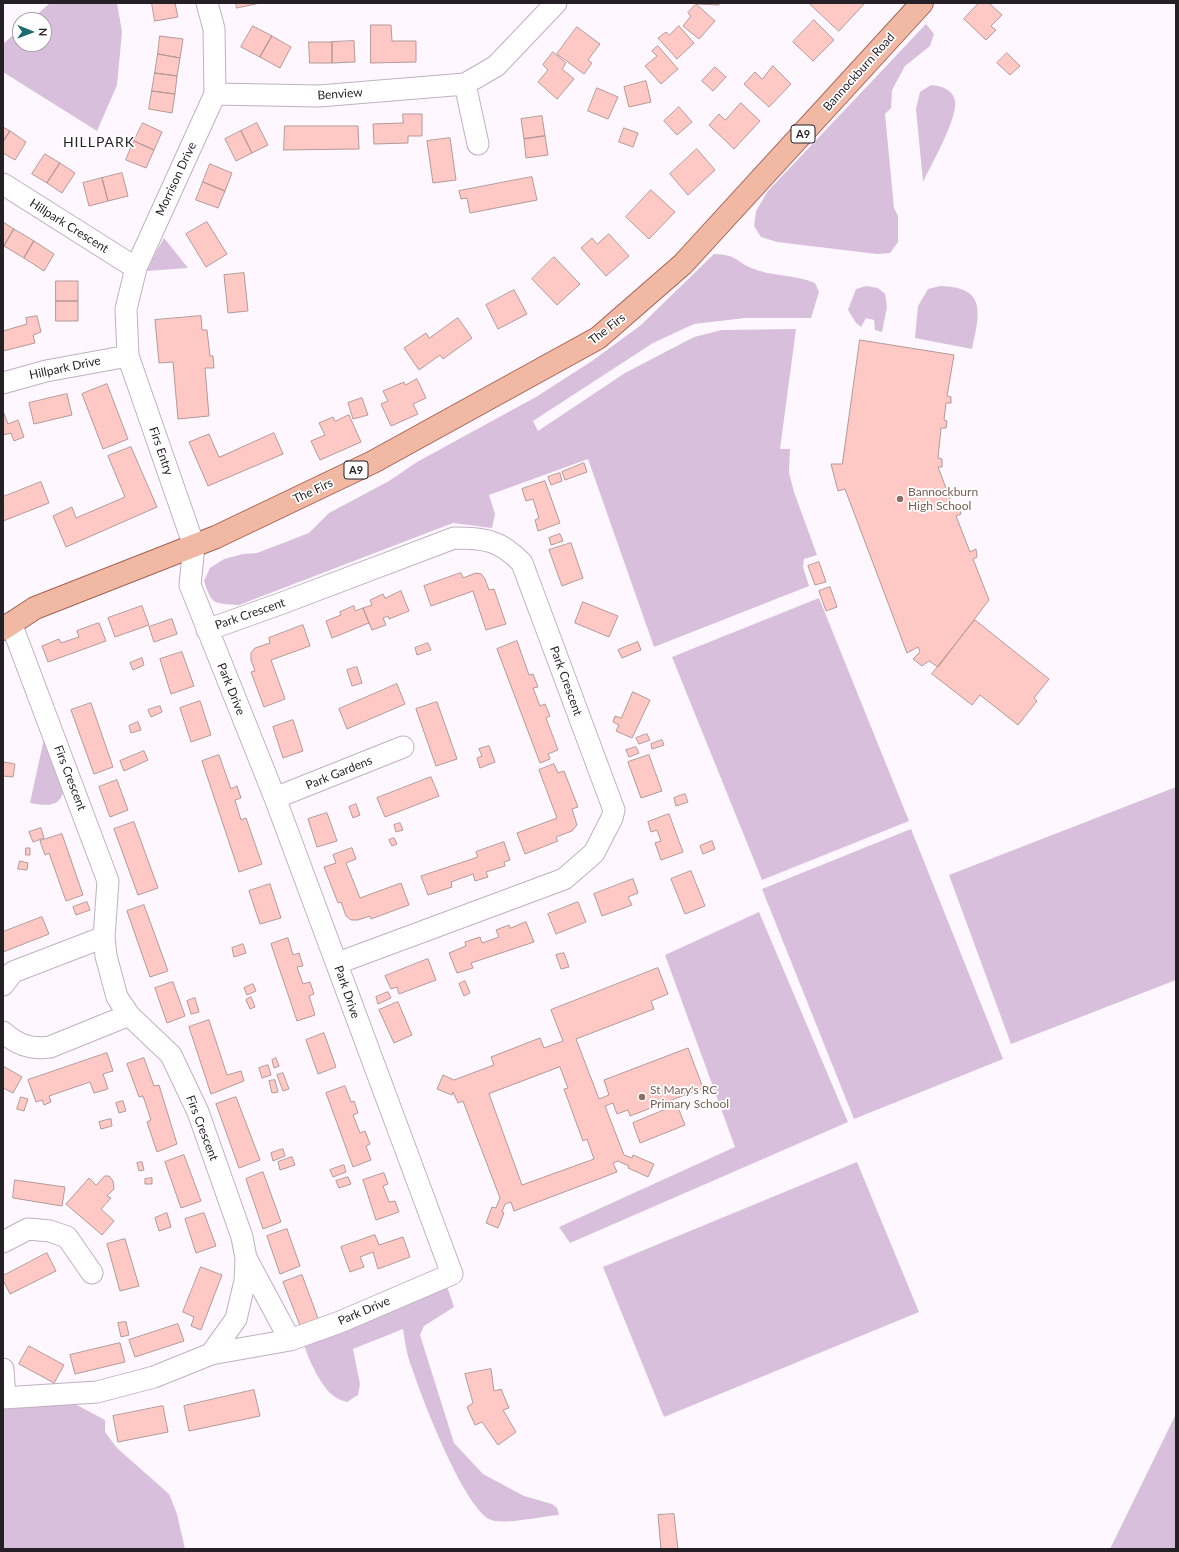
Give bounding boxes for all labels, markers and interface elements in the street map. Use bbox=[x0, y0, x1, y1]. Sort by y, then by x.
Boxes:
north arrow bbox=[12, 12, 52, 52]
text: N bbox=[37, 28, 50, 37]
street label: Bannockburn Road bbox=[820, 30, 898, 114]
street label: Benview bbox=[317, 85, 363, 103]
road number: A9 bbox=[791, 125, 815, 143]
district label: HILLPARK bbox=[63, 134, 135, 150]
street label: Morrison Drive bbox=[153, 140, 199, 218]
street label: Hillpark Crescent bbox=[27, 196, 111, 256]
street label: The Firs bbox=[586, 310, 628, 348]
street label: Hillpark Drive bbox=[28, 353, 102, 383]
street label: Firs Entry bbox=[146, 425, 176, 477]
road number: A9 bbox=[344, 461, 368, 479]
street label: The Firs bbox=[291, 476, 335, 506]
place label: Bannockburn High School bbox=[908, 485, 978, 513]
marker: Bannockburn High School bbox=[895, 494, 905, 504]
street label: Park Crescent bbox=[213, 595, 287, 633]
street label: Park Crescent bbox=[547, 644, 585, 718]
street label: Park Drive bbox=[214, 661, 248, 717]
street label: Firs Crescent bbox=[51, 743, 89, 813]
street label: Park Gardens bbox=[304, 753, 374, 793]
street label: Park Drive bbox=[331, 964, 363, 1020]
place label: St Mary's RC Primary School bbox=[650, 1083, 729, 1111]
marker: St Mary's RC Primary School bbox=[637, 1092, 647, 1102]
street label: Firs Crescent bbox=[183, 1093, 221, 1163]
street label: Park Drive bbox=[336, 1294, 392, 1328]

